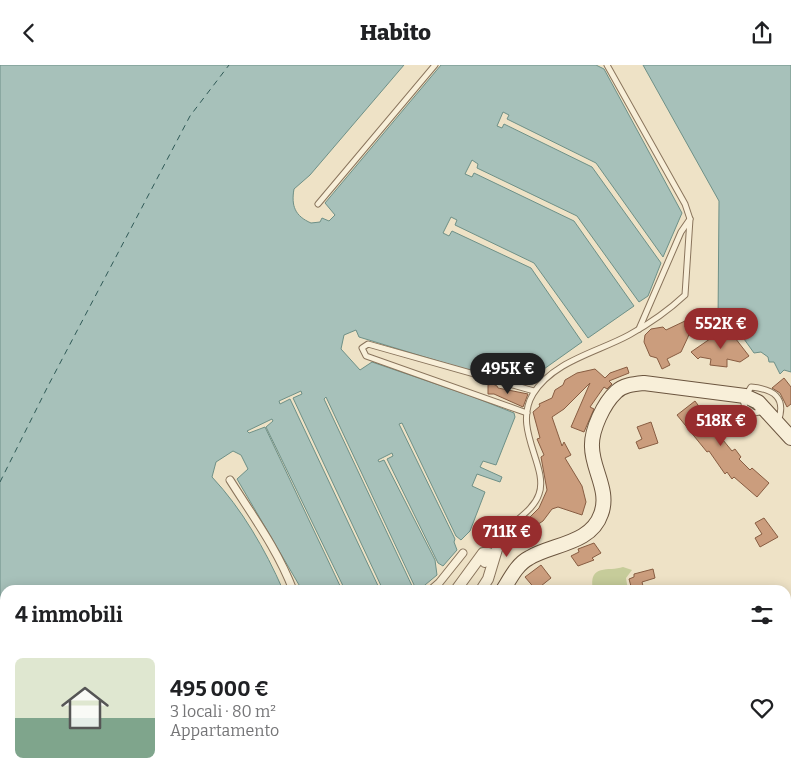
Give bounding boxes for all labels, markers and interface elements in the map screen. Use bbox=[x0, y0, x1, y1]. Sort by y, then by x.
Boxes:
icon: back bbox=[15, 19, 43, 47]
text: Habito bbox=[360, 19, 431, 46]
icon: share bbox=[748, 19, 776, 47]
pin: 552K € bbox=[680, 307, 762, 350]
text: 552K € bbox=[695, 314, 747, 333]
pin: 495K € bbox=[467, 353, 549, 395]
text: 495K € bbox=[481, 359, 535, 378]
pin: 518K € bbox=[680, 405, 762, 447]
text: 518K € bbox=[696, 411, 746, 430]
pin: 711K € bbox=[466, 515, 548, 558]
text: 711K € bbox=[483, 522, 531, 541]
icon: filters bbox=[748, 601, 776, 629]
text: 4 immobili bbox=[15, 602, 123, 628]
text: 495 000 € bbox=[170, 676, 269, 702]
icon: home bbox=[55, 678, 115, 738]
icon: heart bbox=[748, 694, 776, 722]
text: 3 locali · 80 m² bbox=[170, 702, 276, 721]
text: Appartamento bbox=[170, 721, 279, 740]

